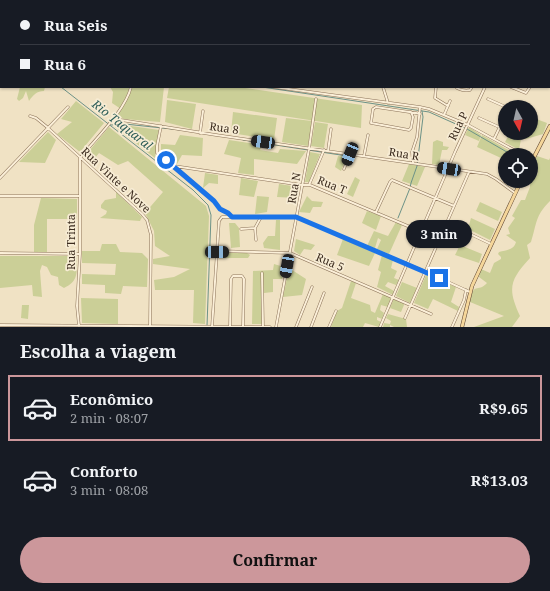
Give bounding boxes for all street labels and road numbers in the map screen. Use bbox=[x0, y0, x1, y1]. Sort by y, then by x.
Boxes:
street label: Rua P bbox=[444, 109, 471, 143]
street label: Rua 8 bbox=[208, 118, 240, 137]
street label: Rua Vinte e Nove bbox=[78, 144, 154, 216]
street label: Rua R bbox=[388, 144, 421, 163]
street label: Rua N bbox=[283, 170, 304, 205]
street label: Rua T bbox=[315, 172, 349, 197]
street label: Rua Trinta bbox=[63, 214, 78, 270]
street label: Rua 5 bbox=[314, 249, 347, 274]

